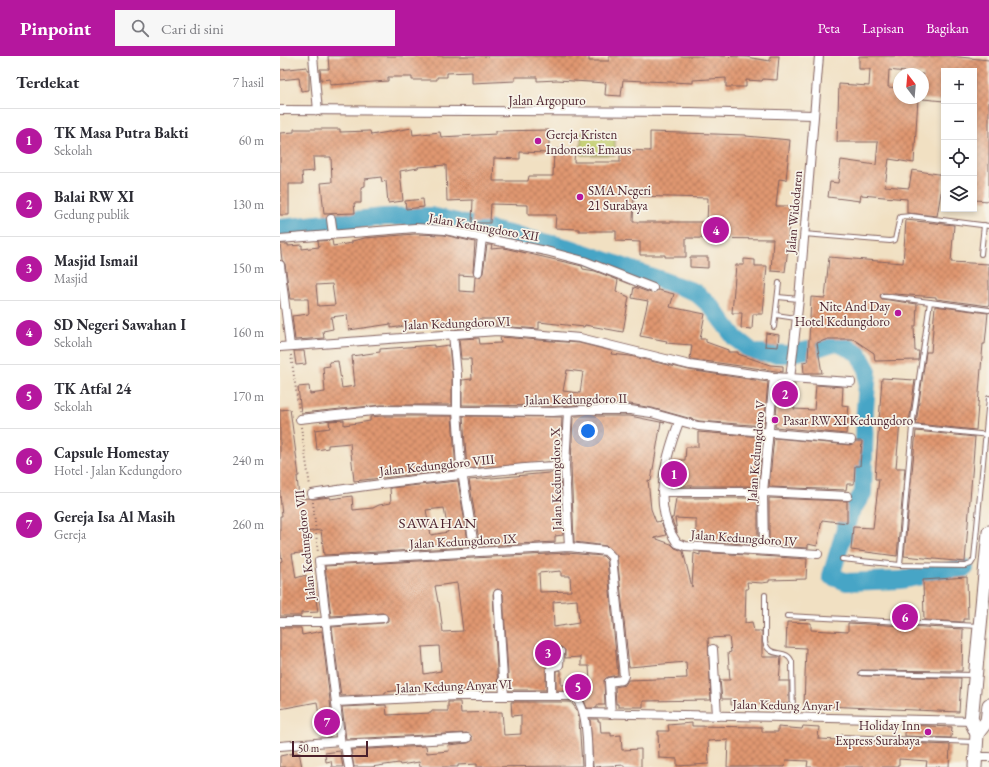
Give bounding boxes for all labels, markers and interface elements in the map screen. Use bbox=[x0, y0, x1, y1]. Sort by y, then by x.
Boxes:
search box bbox=[115, 10, 395, 46]
text: Pinpoint bbox=[20, 16, 91, 41]
icon: search bbox=[129, 17, 151, 39]
text: Cari di sini bbox=[161, 19, 224, 38]
text: Peta bbox=[818, 19, 840, 37]
text: Lapisan bbox=[862, 19, 904, 37]
text: Bagikan bbox=[926, 19, 969, 37]
north arrow bbox=[893, 68, 929, 104]
map controls bbox=[941, 68, 977, 212]
button: + bbox=[941, 68, 977, 104]
text: Terdekat bbox=[16, 71, 79, 93]
text: 7 hasil bbox=[233, 74, 264, 91]
street label: Jalan Argopuro bbox=[507, 92, 586, 109]
button: − bbox=[941, 104, 977, 140]
text: TK Masa Putra Bakti bbox=[54, 123, 189, 142]
place label: Gereja Kristen Indonesia Emaus bbox=[546, 126, 631, 158]
text: 1 bbox=[26, 132, 32, 149]
text: 60 m bbox=[239, 132, 264, 149]
marker: Gereja Kristen Indonesia Emaus bbox=[533, 136, 543, 146]
button: locate bbox=[941, 140, 977, 176]
text: Sekolah bbox=[54, 142, 92, 159]
street label: Jalan Widodaren bbox=[782, 170, 806, 255]
button: layers bbox=[941, 176, 977, 212]
place label: SMA Negeri 21 Surabaya bbox=[588, 182, 651, 214]
text: Balai RW XI bbox=[54, 187, 134, 206]
marker: SMA Negeri 21 Surabaya bbox=[575, 192, 585, 202]
text: 2 bbox=[26, 196, 32, 213]
text: 130 m bbox=[233, 196, 264, 213]
text: Gedung publik bbox=[54, 206, 129, 223]
street label: Jalan Kedungdoro XII bbox=[427, 209, 541, 245]
pin: 4 bbox=[703, 215, 729, 245]
text: Masjid Ismail bbox=[54, 251, 138, 270]
text: 3 bbox=[26, 260, 32, 277]
text: 150 m bbox=[233, 260, 264, 277]
text: Masjid bbox=[54, 270, 88, 287]
place label: Nite And Day Hotel Kedungdoro bbox=[795, 298, 890, 330]
marker: Nite And Day Hotel Kedungdoro bbox=[893, 308, 903, 318]
street label: Jalan Kedungdoro VI bbox=[402, 313, 511, 333]
text: SD Negeri Sawahan I bbox=[54, 315, 186, 334]
text: 4 bbox=[26, 324, 32, 341]
text: 160 m bbox=[233, 324, 264, 341]
text: Sekolah bbox=[54, 334, 92, 351]
text: TK Atfal 24 bbox=[54, 379, 131, 398]
pin: 2 bbox=[772, 379, 798, 409]
text: 5 bbox=[26, 388, 32, 405]
text: 170 m bbox=[233, 388, 264, 405]
street label: Jalan Kedungdoro II bbox=[524, 390, 628, 408]
text: Sekolah bbox=[54, 398, 92, 415]
street label: Jalan Kedungdoro V bbox=[743, 399, 769, 504]
place label: Pasar RW XI Kedungdoro bbox=[783, 412, 913, 429]
marker: Pasar RW XI Kedungdoro bbox=[770, 415, 780, 425]
your location bbox=[578, 421, 598, 441]
street label: Jalan Kedungdoro X bbox=[547, 427, 565, 531]
text: Capsule Homestay bbox=[54, 443, 169, 462]
street label: Jalan Kedungdoro VIII bbox=[378, 450, 496, 480]
text: 6 bbox=[26, 452, 32, 469]
text: 240 m bbox=[233, 452, 264, 469]
pin: 1 bbox=[661, 459, 687, 489]
text: Hotel · Jalan Kedungdoro bbox=[54, 462, 182, 479]
street label: Jalan Kedungdoro VII bbox=[291, 488, 319, 602]
text: Gereja Isa Al Masih bbox=[54, 507, 175, 526]
district label: SAWAHAN bbox=[399, 513, 477, 532]
text: 7 bbox=[26, 516, 32, 533]
text: 260 m bbox=[233, 516, 264, 533]
text: Gereja bbox=[54, 526, 86, 543]
street label: Jalan Kedungdoro IV bbox=[689, 526, 798, 550]
street label: Jalan Kedungdoro IX bbox=[408, 530, 518, 552]
pin: 6 bbox=[892, 602, 918, 632]
pin: 3 bbox=[535, 638, 561, 668]
pin: 5 bbox=[565, 672, 591, 702]
street label: Jalan Kedung Anyar VI bbox=[395, 675, 513, 697]
street label: Jalan Kedung Anyar I bbox=[731, 696, 840, 714]
pin: 7 bbox=[314, 707, 340, 737]
place label: Holiday Inn Express Surabaya bbox=[835, 717, 921, 749]
marker: Holiday Inn Express Surabaya bbox=[923, 727, 933, 737]
scale bar bbox=[292, 739, 368, 758]
text: 50 m bbox=[298, 741, 319, 755]

